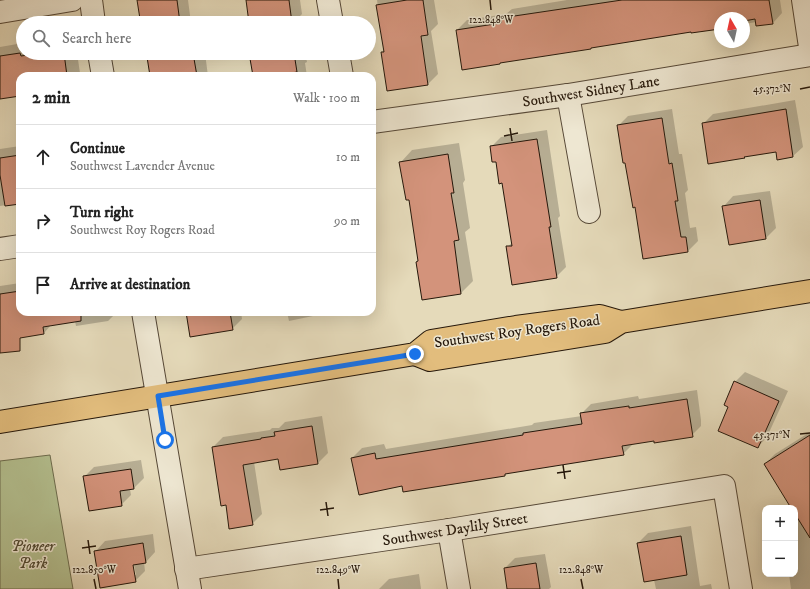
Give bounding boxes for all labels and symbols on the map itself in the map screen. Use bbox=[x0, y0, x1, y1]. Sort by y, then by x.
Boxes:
north arrow bbox=[714, 12, 750, 48]
text: 122.848°W bbox=[469, 14, 514, 26]
street label: Southwest Sidney Lane bbox=[521, 71, 661, 112]
text: 45.372°N bbox=[753, 83, 791, 95]
street label: Southwest Roy Rogers Road bbox=[433, 310, 602, 353]
route end bbox=[406, 345, 424, 363]
text: 45.371°N bbox=[754, 429, 790, 441]
route start bbox=[156, 431, 174, 449]
street label: Southwest Daylily Street bbox=[381, 509, 529, 550]
park label: Pioneer Park bbox=[11, 537, 56, 573]
text: 122.850°W bbox=[72, 564, 117, 576]
text: 122.849°W bbox=[316, 564, 361, 576]
text: 122.848°W bbox=[559, 564, 604, 576]

